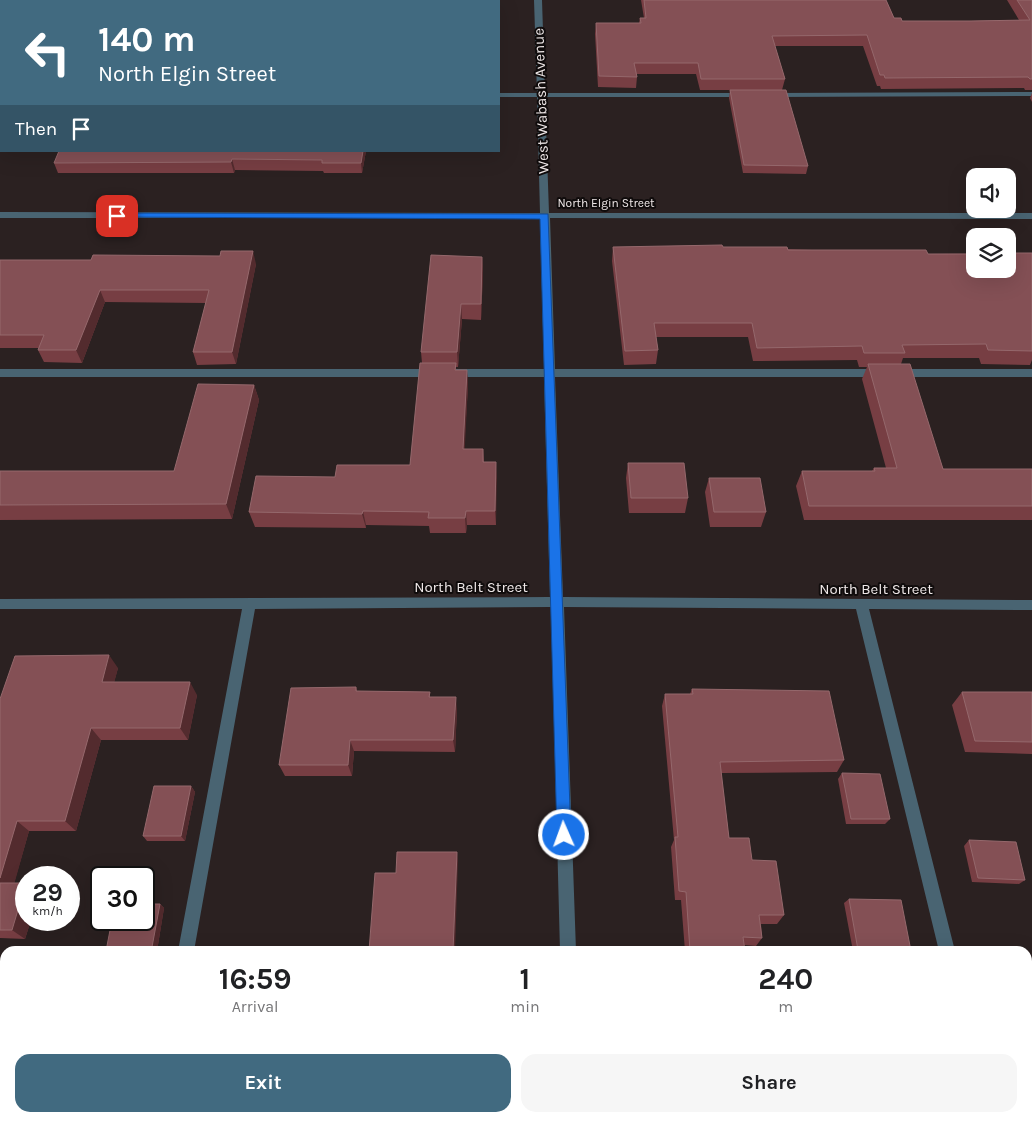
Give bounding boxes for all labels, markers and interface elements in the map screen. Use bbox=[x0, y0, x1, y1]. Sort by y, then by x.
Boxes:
text: 140 m bbox=[98, 19, 196, 60]
icon: left bbox=[15, 20, 80, 85]
street label: West Wabash Avenue bbox=[529, 28, 553, 174]
text: North Elgin Street bbox=[98, 61, 276, 87]
icon: arrive bbox=[67, 115, 95, 143]
text: Then bbox=[15, 118, 57, 140]
map controls bbox=[966, 168, 1016, 278]
button: sound bbox=[966, 168, 1016, 218]
pin bbox=[96, 195, 138, 237]
street label: North Elgin Street bbox=[557, 196, 655, 210]
icon: arrive bbox=[103, 202, 131, 230]
button: layers bbox=[966, 228, 1016, 278]
street label: North Belt Street bbox=[414, 578, 528, 596]
street label: North Belt Street bbox=[819, 580, 933, 598]
position arrow bbox=[537, 808, 589, 860]
speed limit sign: 30 bbox=[90, 866, 155, 931]
text: 29 bbox=[32, 878, 63, 907]
text: km/h bbox=[32, 904, 63, 918]
text: 16:59 bbox=[219, 961, 291, 997]
text: 1 bbox=[520, 961, 530, 997]
text: 240 bbox=[758, 961, 813, 997]
text: Arrival bbox=[232, 997, 279, 1016]
text: min bbox=[510, 997, 540, 1016]
text: m bbox=[778, 997, 793, 1016]
button: Exit bbox=[15, 1054, 511, 1112]
button: Share bbox=[521, 1054, 1017, 1112]

